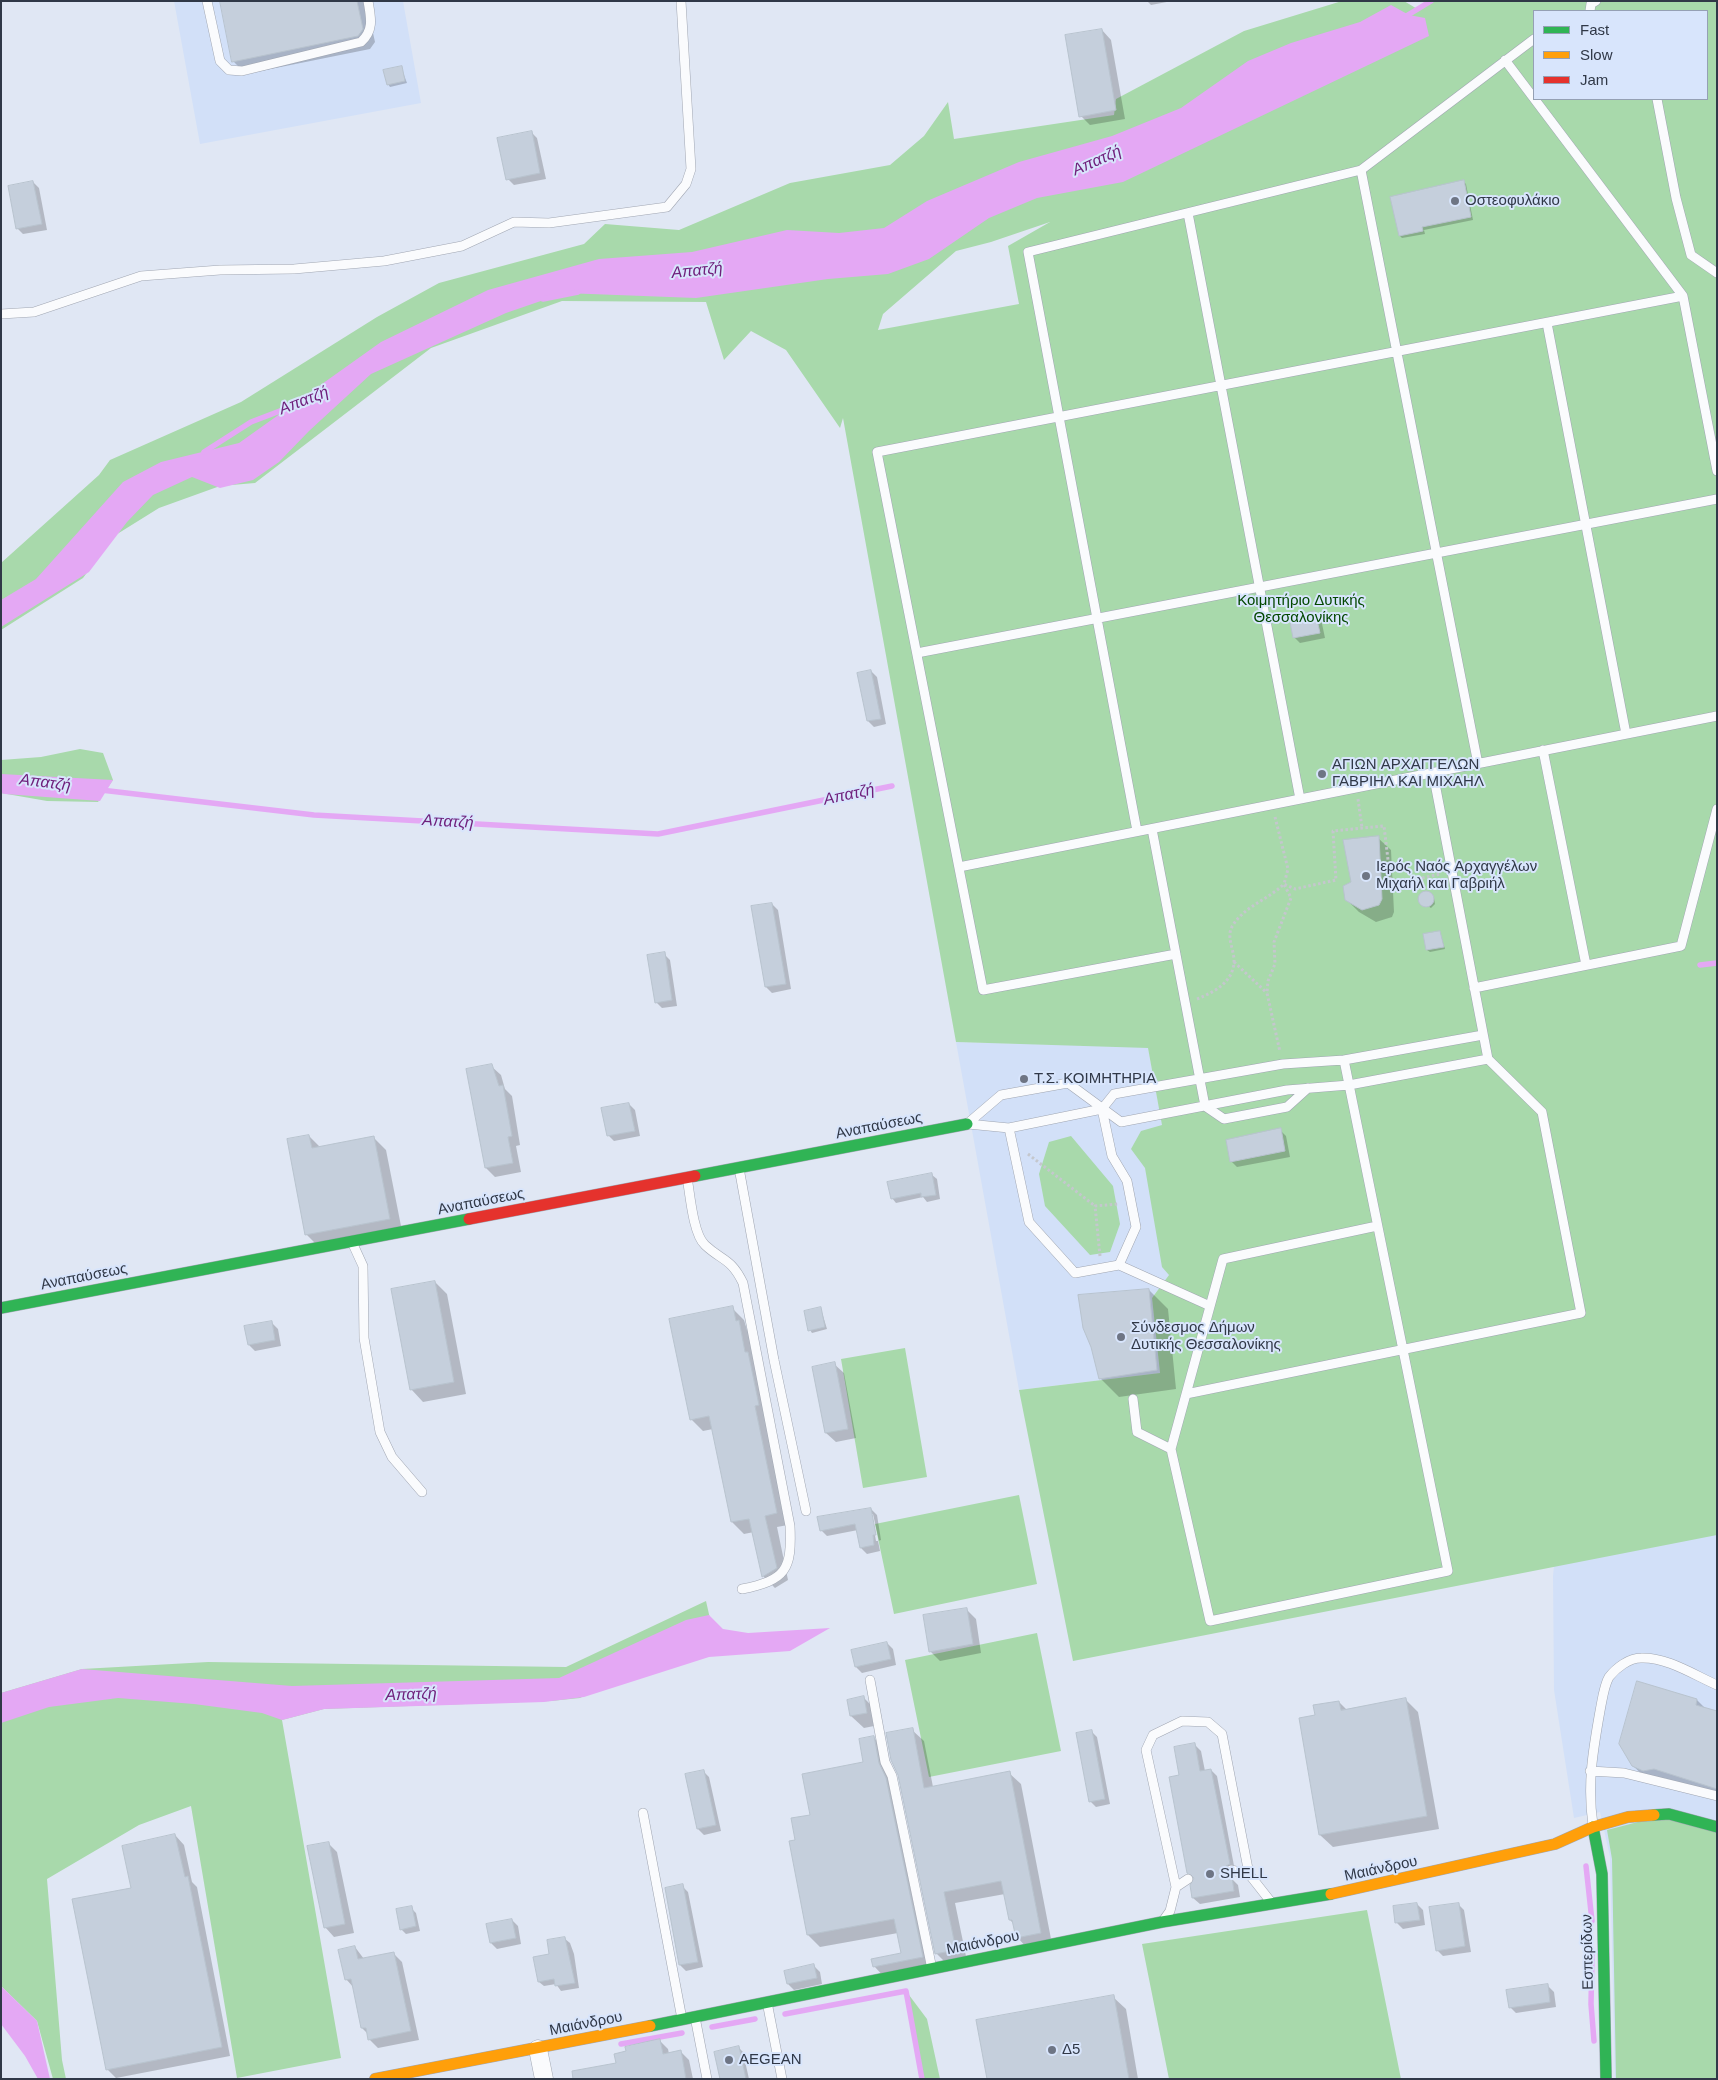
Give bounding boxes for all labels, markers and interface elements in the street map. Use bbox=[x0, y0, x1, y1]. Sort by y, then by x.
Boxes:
legend bbox=[1533, 10, 1708, 100]
text: Fast bbox=[1580, 21, 1609, 38]
text: Slow bbox=[1580, 46, 1613, 63]
text: Jam bbox=[1580, 71, 1608, 88]
water label: Απατζή bbox=[1070, 142, 1124, 180]
place label: Οστεοφυλάκιο bbox=[1465, 192, 1560, 210]
marker: Οστεοφυλάκιο bbox=[1449, 195, 1461, 207]
water label: Απατζή bbox=[670, 259, 724, 283]
water label: Απατζή bbox=[277, 383, 331, 419]
park label: Κοιμητήριο Δυτικής Θεσσαλονίκης bbox=[1237, 592, 1365, 627]
place label: ΑΓΙΩΝ ΑΡΧΑΓΓΕΛΩΝ ΓΑΒΡΙΗΛ ΚΑΙ ΜΙΧΑΗΛ bbox=[1332, 756, 1484, 791]
marker: ΑΓΙΩΝ ΑΡΧΑΓΓΕΛΩΝ ΓΑΒΡΙΗΛ ΚΑΙ ΜΙΧΑΗΛ bbox=[1316, 768, 1328, 780]
water label: Απατζή bbox=[18, 770, 72, 796]
water label: Απατζή bbox=[822, 780, 876, 810]
water label: Απατζή bbox=[422, 811, 474, 833]
place label: Ιερός Ναός Αρχαγγέλων Μιχαήλ και Γαβριήλ bbox=[1376, 858, 1537, 893]
marker: Ιερός Ναός Αρχαγγέλων Μιχαήλ και Γαβριήλ bbox=[1360, 870, 1372, 882]
place label: Τ.Σ. ΚΟΙΜΗΤΗΡΙΑ bbox=[1034, 1070, 1156, 1088]
marker: Τ.Σ. ΚΟΙΜΗΤΗΡΙΑ bbox=[1018, 1073, 1030, 1085]
street label: Αναπαύσεως bbox=[834, 1109, 924, 1143]
street label: Αναπαύσεως bbox=[436, 1185, 526, 1219]
street label: Αναπαύσεως bbox=[39, 1260, 129, 1294]
place label: Σύνδεσμος Δήμων Δυτικής Θεσσαλονίκης bbox=[1131, 1319, 1281, 1354]
marker: Σύνδεσμος Δήμων Δυτικής Θεσσαλονίκης bbox=[1115, 1331, 1127, 1343]
water label: Απατζή bbox=[385, 1685, 437, 1705]
street label: Μαιάνδρου bbox=[1343, 1852, 1419, 1886]
place label: SHELL bbox=[1220, 1865, 1268, 1883]
marker: SHELL bbox=[1204, 1868, 1216, 1880]
street label: Εσπερίδων bbox=[1578, 1914, 1598, 1990]
street label: Μαιάνδρου bbox=[945, 1927, 1021, 1959]
street label: Μαιάνδρου bbox=[548, 2008, 624, 2040]
place label: Δ5 bbox=[1062, 2041, 1080, 2059]
marker: Δ5 bbox=[1046, 2044, 1058, 2056]
place label: AEGEAN bbox=[739, 2051, 802, 2069]
marker: AEGEAN bbox=[723, 2054, 735, 2066]

